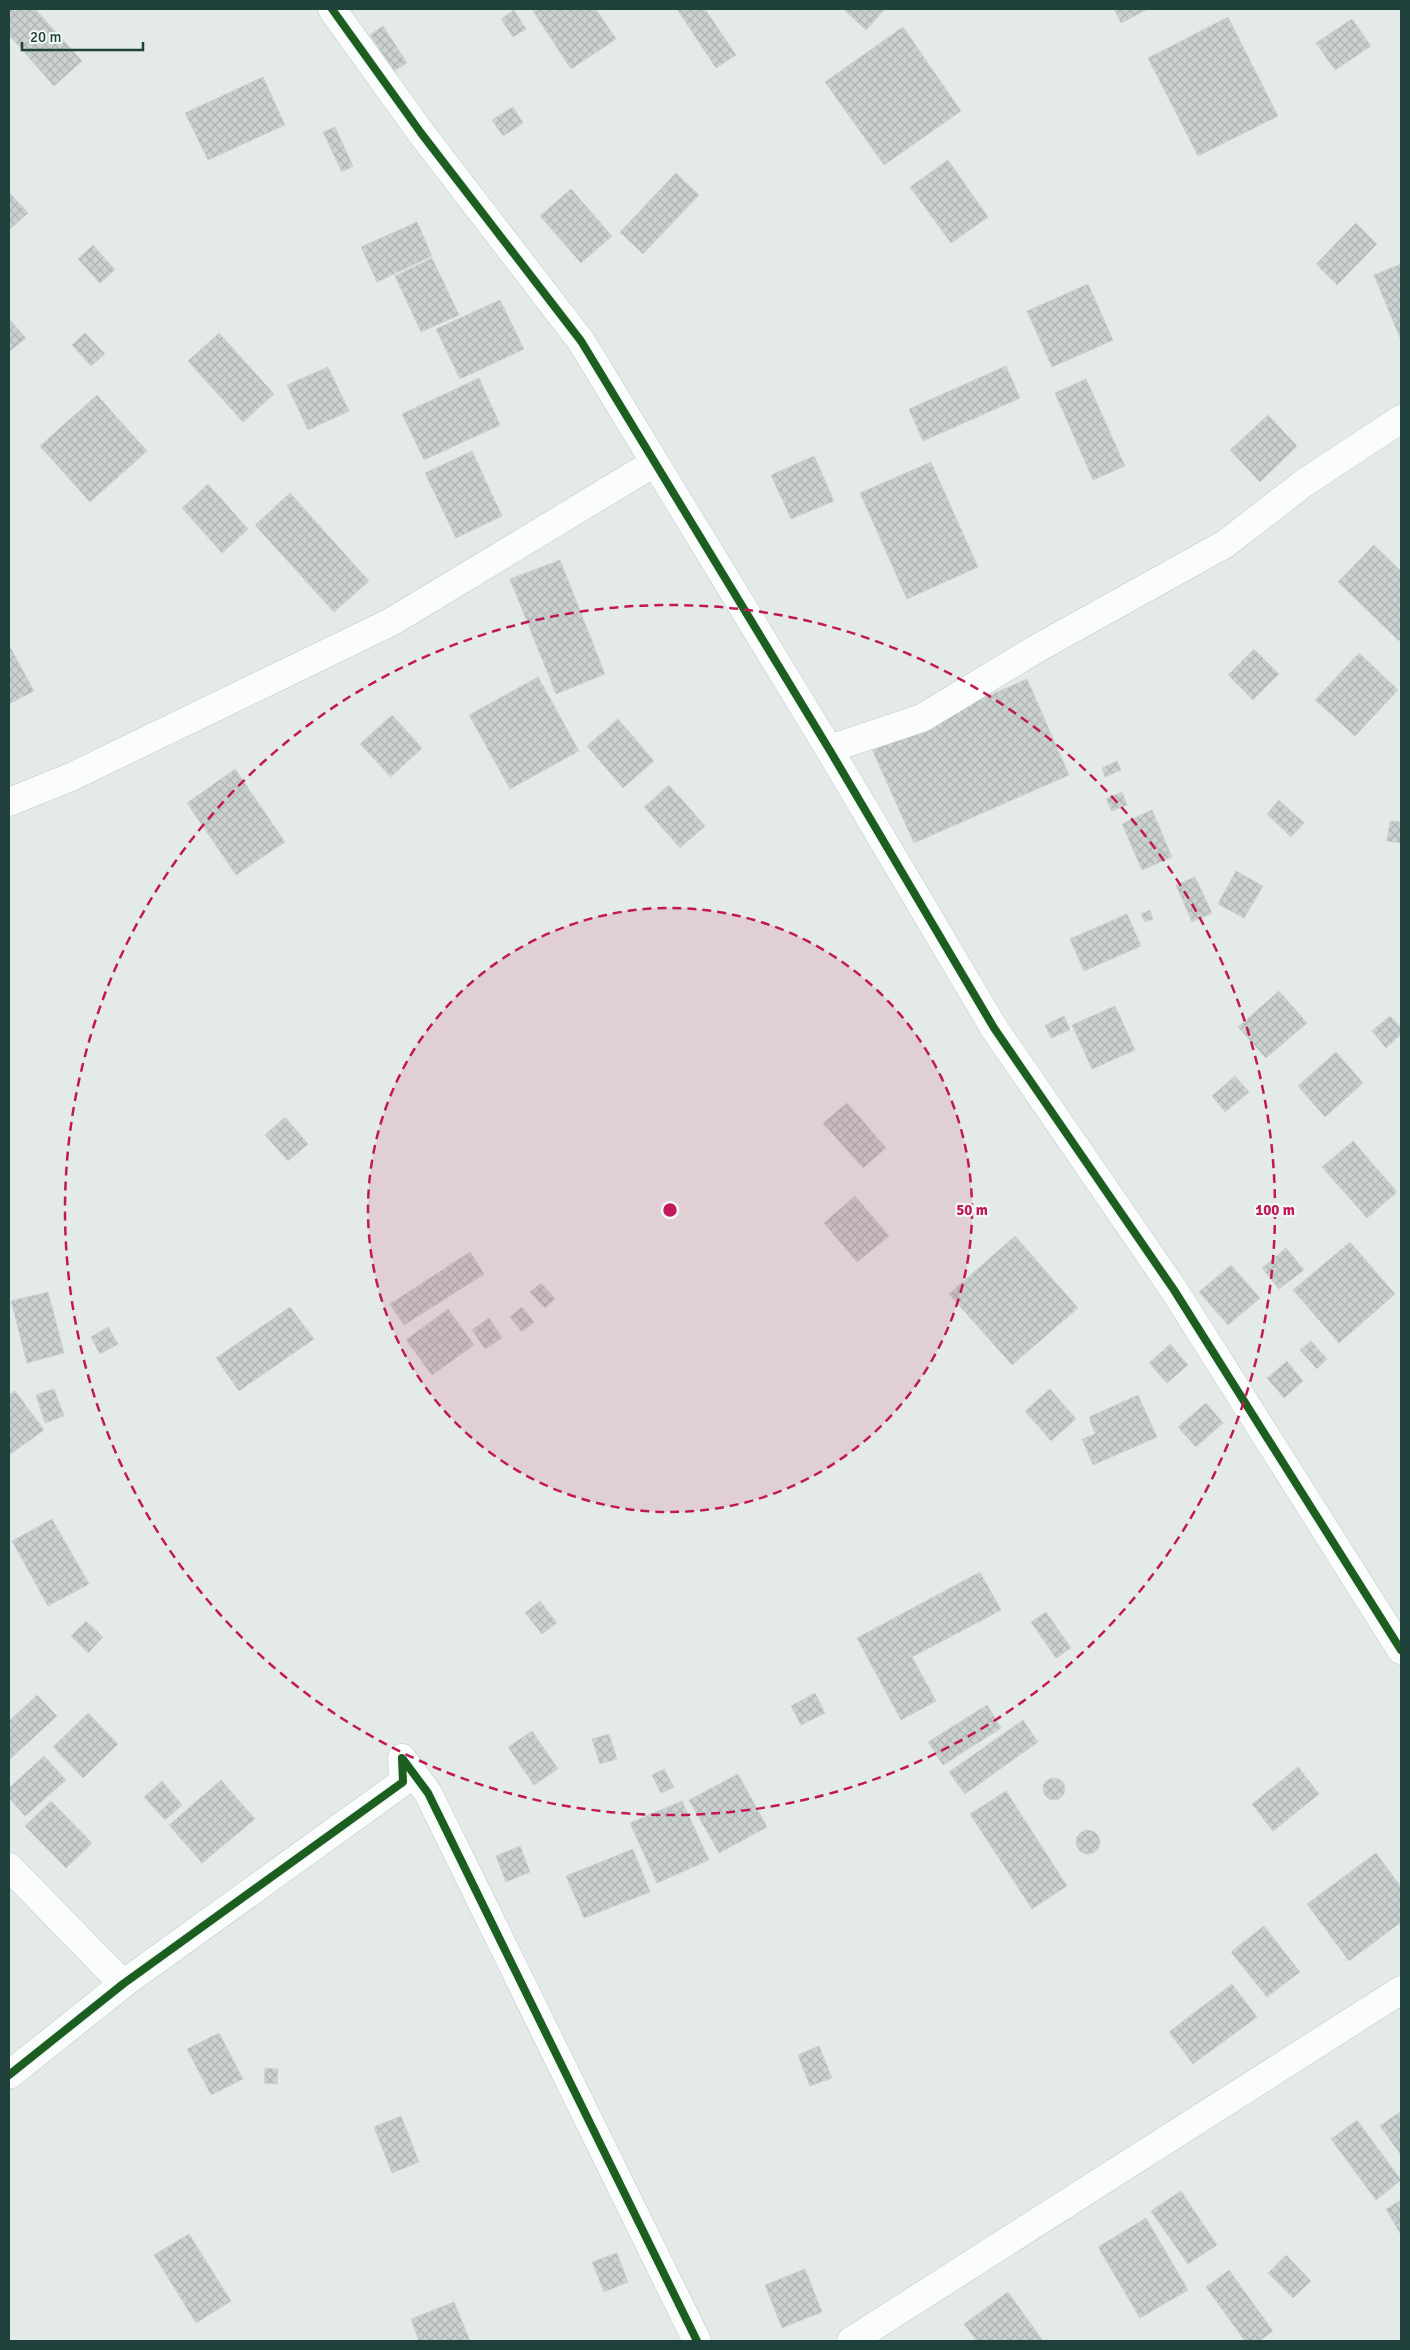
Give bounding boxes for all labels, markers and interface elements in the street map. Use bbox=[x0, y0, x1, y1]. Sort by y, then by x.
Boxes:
scale bar bbox=[22, 20, 144, 52]
text: 20 m bbox=[30, 28, 61, 46]
centre of rings bbox=[661, 1201, 679, 1219]
text: 50 m bbox=[956, 1201, 988, 1219]
text: 100 m bbox=[1255, 1201, 1295, 1219]

